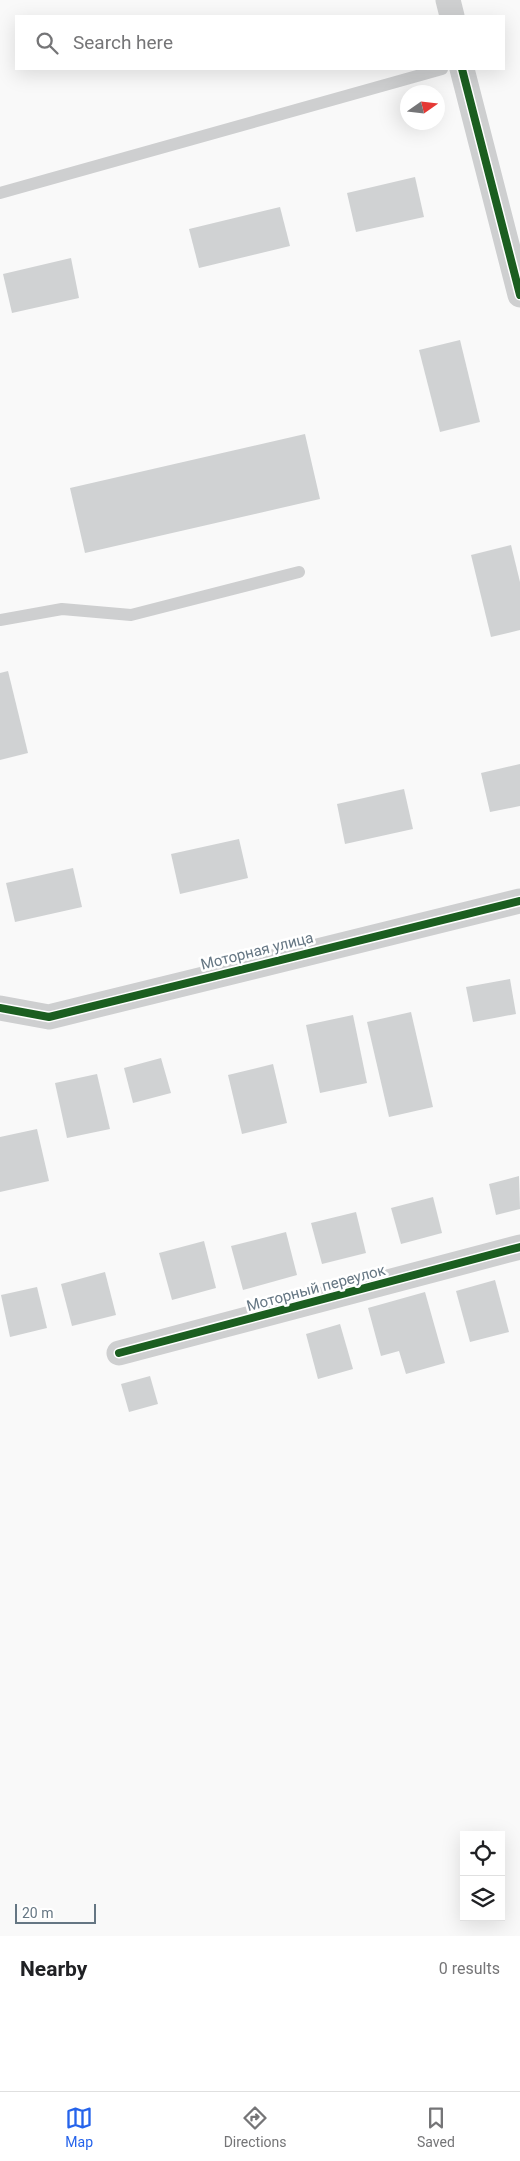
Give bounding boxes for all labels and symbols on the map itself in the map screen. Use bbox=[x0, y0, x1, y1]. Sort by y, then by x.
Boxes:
north arrow bbox=[400, 85, 445, 130]
street label: Моторная улица bbox=[199, 928, 315, 974]
street label: Моторный переулок bbox=[245, 1261, 387, 1315]
scale bar bbox=[15, 1901, 96, 1924]

